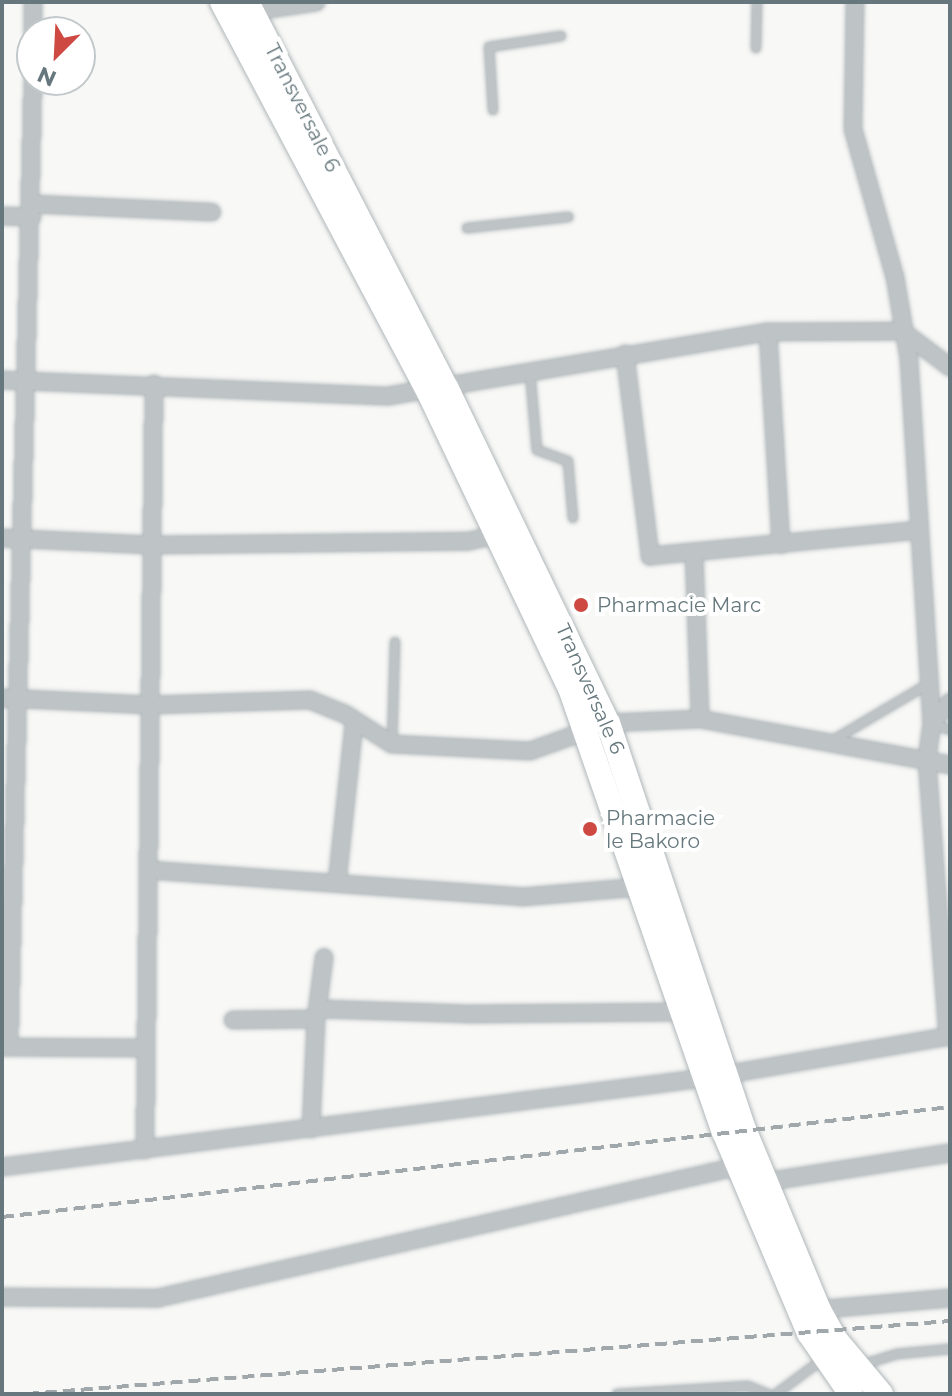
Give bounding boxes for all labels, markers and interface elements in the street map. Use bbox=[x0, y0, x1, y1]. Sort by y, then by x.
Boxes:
north arrow bbox=[16, 16, 96, 96]
street label: Transversale 6 bbox=[259, 40, 345, 176]
text: N bbox=[33, 61, 60, 93]
place label: Pharmacie Marc bbox=[597, 593, 761, 617]
marker: Pharmacie Marc bbox=[572, 596, 590, 614]
street label: Transversale 6 bbox=[550, 620, 630, 758]
place label: Pharmacie le Bakoro bbox=[606, 806, 715, 853]
marker: Pharmacie le Bakoro bbox=[581, 820, 599, 838]

